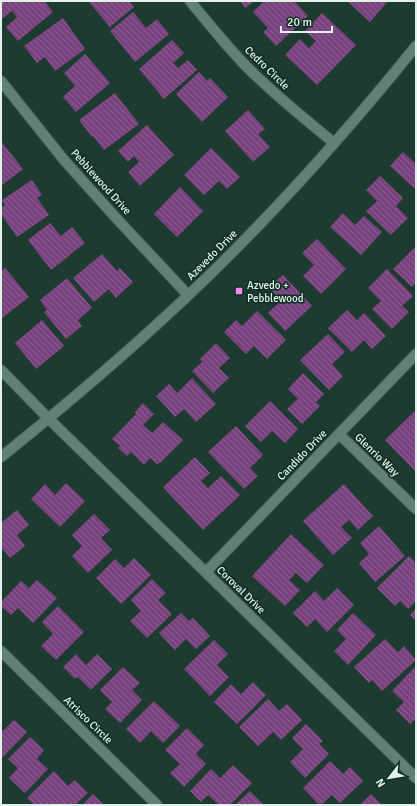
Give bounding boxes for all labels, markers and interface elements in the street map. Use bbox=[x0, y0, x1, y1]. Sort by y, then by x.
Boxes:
scale bar bbox=[281, 8, 332, 34]
text: 20 m bbox=[287, 15, 312, 30]
street label: Cedro Circle bbox=[242, 43, 292, 93]
street label: Pebblewood Drive bbox=[68, 147, 134, 217]
street label: Azevedo Drive bbox=[184, 227, 240, 283]
place label: Azvedo + Pebblewood bbox=[247, 279, 304, 305]
marker: Azvedo + Pebblewood bbox=[234, 286, 244, 296]
street label: Candido Drive bbox=[275, 427, 329, 483]
street label: Glenrio Way bbox=[352, 431, 402, 480]
street label: Coroval Drive bbox=[214, 564, 268, 616]
street label: Atrisco Circle bbox=[61, 693, 115, 747]
north arrow bbox=[369, 758, 409, 798]
text: N bbox=[373, 776, 388, 790]

